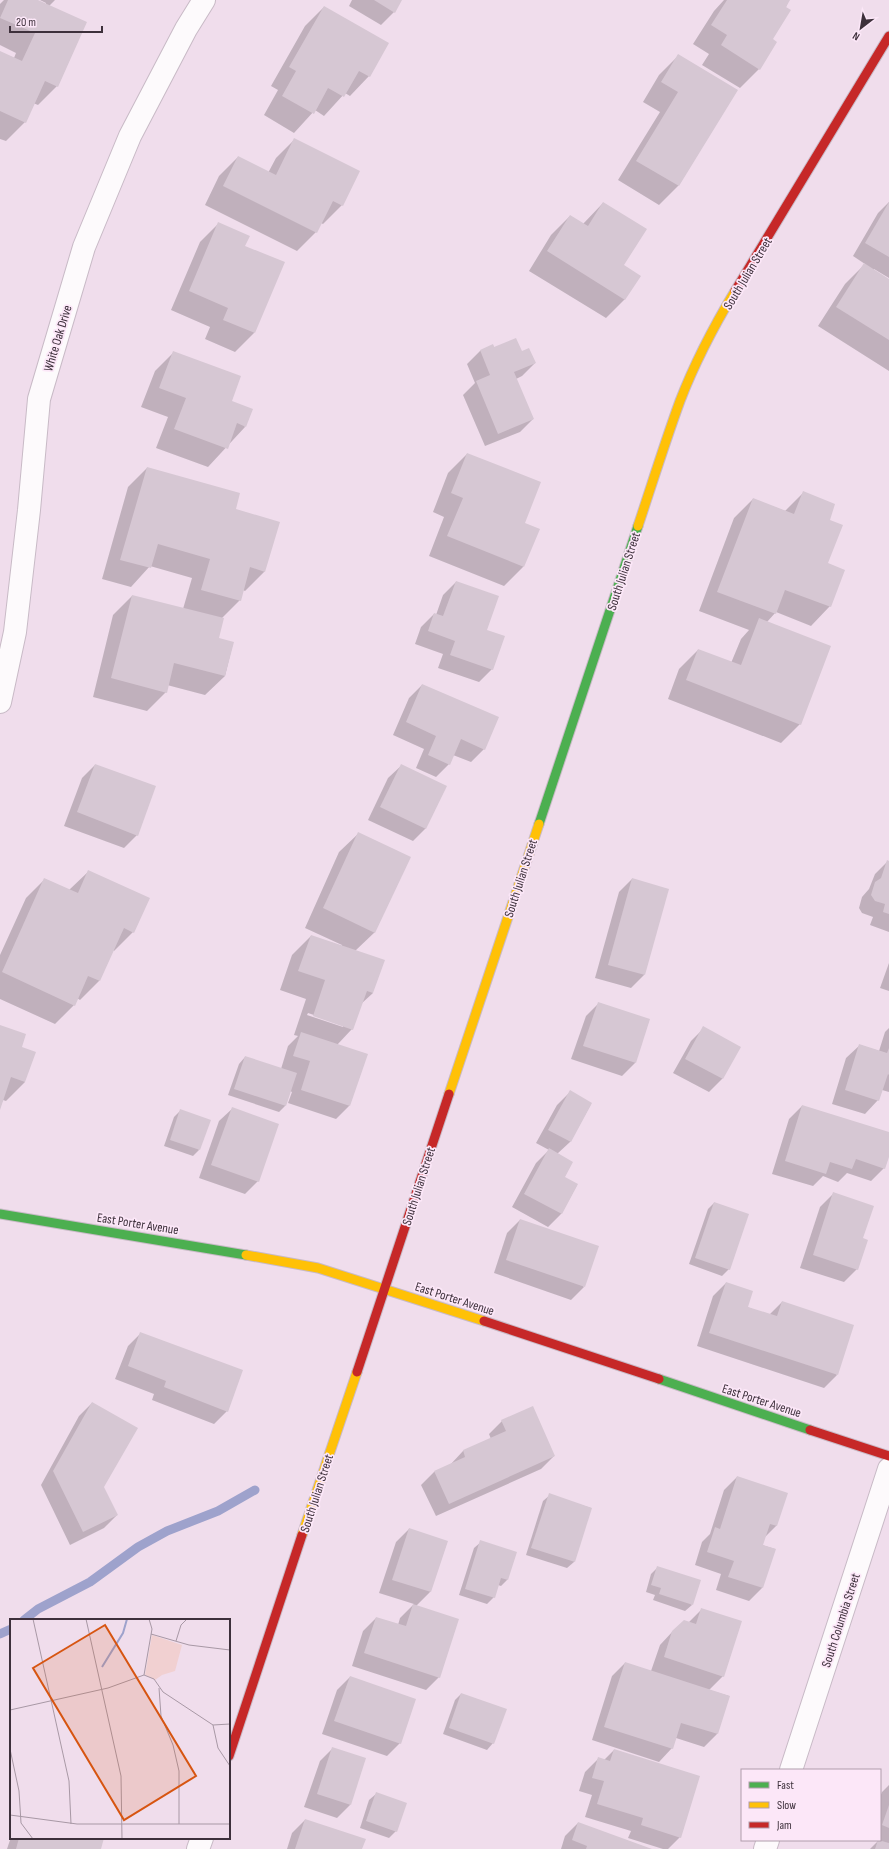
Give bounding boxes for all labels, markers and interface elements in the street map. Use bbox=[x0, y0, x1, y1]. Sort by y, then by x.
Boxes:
scale bar bbox=[10, 8, 102, 34]
north arrow bbox=[841, 8, 881, 48]
text: 20 m bbox=[16, 15, 36, 30]
text: N bbox=[850, 29, 862, 43]
street label: South Julian Street bbox=[720, 235, 776, 312]
street label: White Oak Drive bbox=[40, 303, 76, 373]
street label: South Julian Street bbox=[604, 530, 644, 612]
street label: South Julian Street bbox=[501, 837, 541, 919]
street label: South Julian Street bbox=[399, 1145, 439, 1227]
street label: East Porter Avenue bbox=[96, 1210, 180, 1238]
street label: East Porter Avenue bbox=[413, 1279, 496, 1319]
street label: East Porter Avenue bbox=[720, 1381, 803, 1421]
street label: South Julian Street bbox=[297, 1452, 337, 1534]
street label: South Columbia Street bbox=[818, 1571, 864, 1669]
inset map bbox=[10, 1619, 230, 1839]
legend bbox=[741, 1769, 881, 1841]
text: Fast bbox=[777, 1778, 794, 1793]
text: Slow bbox=[777, 1798, 796, 1813]
text: Jam bbox=[776, 1818, 792, 1833]

